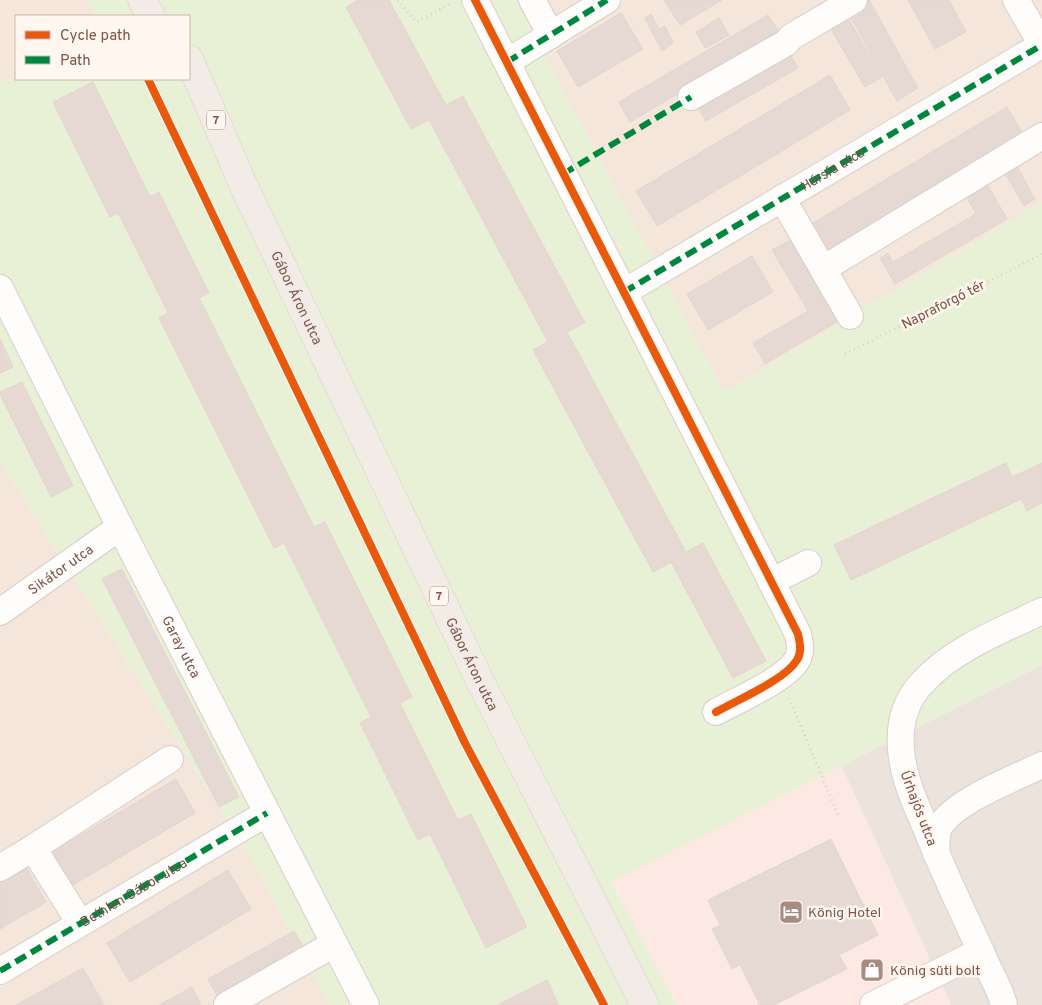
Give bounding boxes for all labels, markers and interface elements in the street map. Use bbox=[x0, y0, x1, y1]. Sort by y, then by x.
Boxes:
legend bbox=[15, 15, 190, 80]
text: Cycle path bbox=[60, 27, 131, 46]
text: Path bbox=[60, 52, 91, 71]
road number: 7 bbox=[207, 110, 225, 130]
street label: Hársfa utca bbox=[798, 145, 868, 196]
street label: Gábor Áron utca bbox=[266, 249, 325, 348]
street label: Napraforgó tér bbox=[899, 277, 989, 334]
street label: Sikátor utca bbox=[25, 542, 97, 599]
road number: 7 bbox=[430, 586, 448, 606]
street label: Garay utca bbox=[157, 613, 203, 681]
street label: Gábor Áron utca bbox=[441, 615, 501, 714]
street label: Űrhajós utca bbox=[895, 768, 941, 849]
street label: Bethlen Gábor utca bbox=[78, 855, 191, 931]
hotel icon: König Hotel bbox=[778, 899, 804, 925]
place label: König Hotel bbox=[808, 905, 881, 922]
shop icon: König süti bolt bbox=[859, 957, 885, 983]
place label: König süti bolt bbox=[890, 963, 980, 980]

